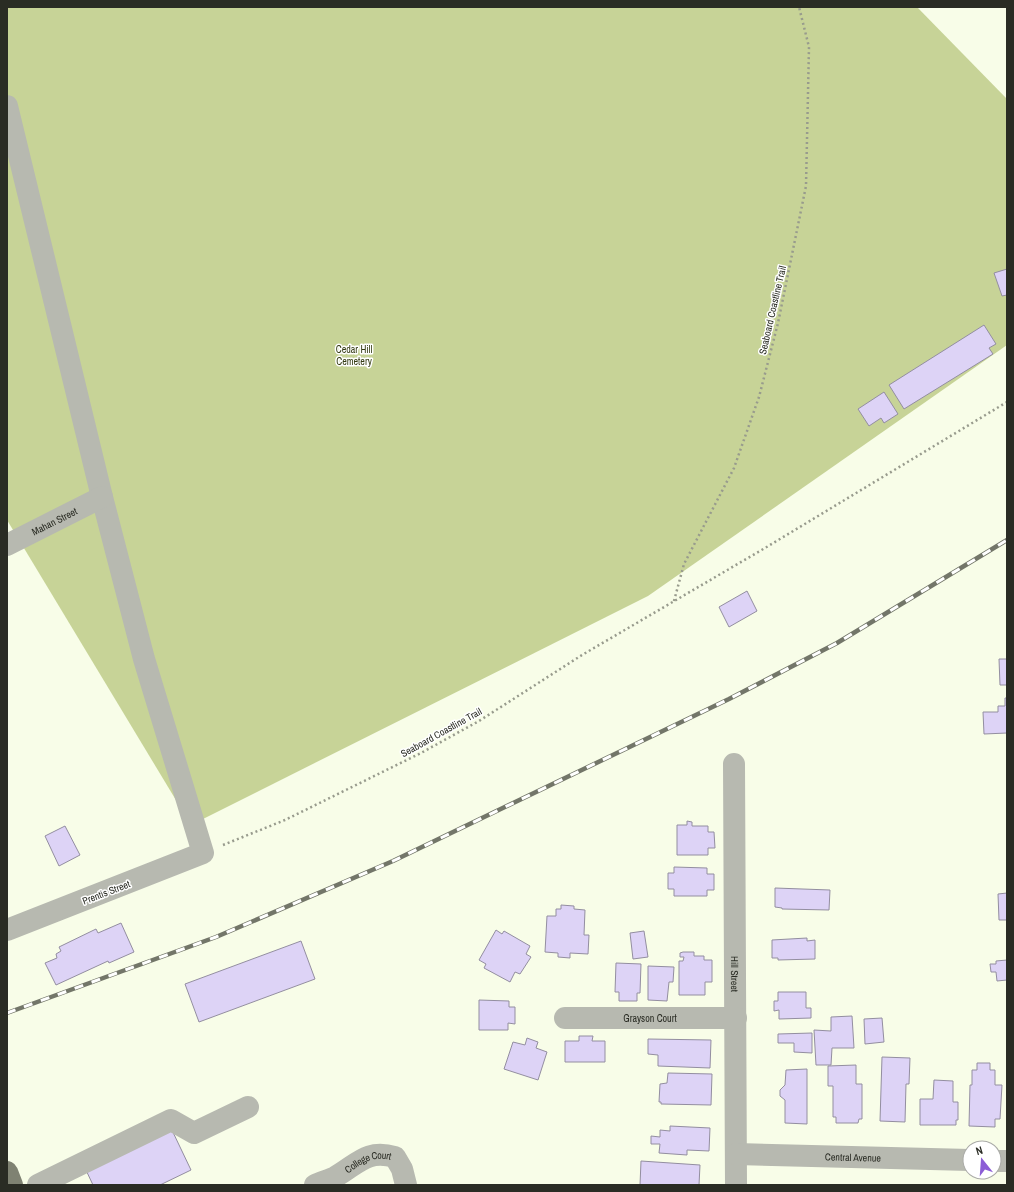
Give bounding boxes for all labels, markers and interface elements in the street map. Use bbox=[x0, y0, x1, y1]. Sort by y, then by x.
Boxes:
street label: Seaboard Coastline Trail bbox=[756, 264, 789, 356]
park label: Cedar Hill Cemetery bbox=[336, 343, 373, 368]
street label: Mahan Street bbox=[30, 504, 80, 538]
street label: Seaboard Coastline Trail bbox=[398, 705, 484, 760]
street label: Prentis Street bbox=[80, 877, 133, 908]
street label: Hill Street bbox=[728, 956, 741, 993]
street label: Grayson Court bbox=[623, 1012, 677, 1025]
north arrow bbox=[962, 1140, 1002, 1180]
text: N bbox=[974, 1143, 984, 1158]
street label: College Court bbox=[342, 1149, 393, 1176]
street label: Central Avenue bbox=[825, 1150, 882, 1165]

